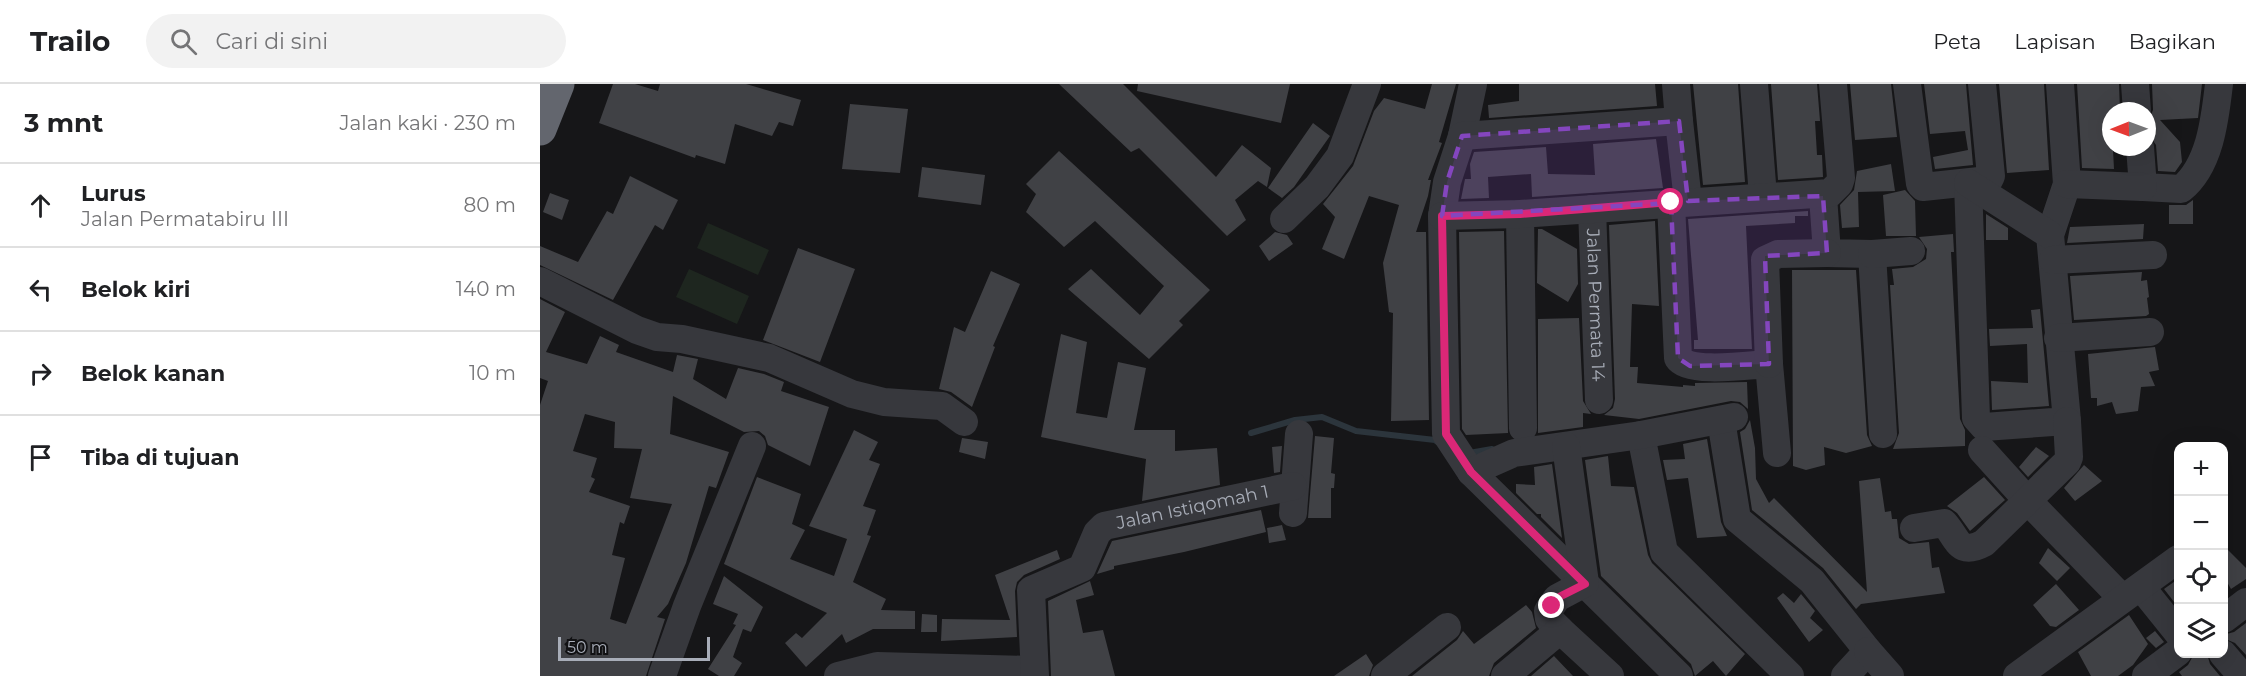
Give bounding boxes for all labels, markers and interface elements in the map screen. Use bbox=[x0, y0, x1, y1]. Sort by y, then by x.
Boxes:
search box bbox=[146, 14, 566, 68]
text: Trailo bbox=[30, 24, 110, 58]
icon: search bbox=[167, 25, 200, 58]
text: Cari di sini bbox=[215, 28, 328, 55]
text: Peta bbox=[1933, 29, 1981, 54]
text: Lapisan bbox=[2014, 29, 2096, 54]
text: Bagikan bbox=[2129, 29, 2216, 54]
north arrow bbox=[2102, 102, 2156, 156]
text: 3 mnt bbox=[24, 107, 103, 139]
text: Jalan kaki · 230 m bbox=[339, 111, 516, 135]
text: Lurus bbox=[81, 180, 146, 207]
route start bbox=[1657, 188, 1683, 214]
icon: ahead bbox=[24, 189, 57, 222]
text: 80 m bbox=[464, 193, 516, 217]
text: Jalan Permatabiru III bbox=[81, 207, 289, 231]
street label: Jalan Permata 14 bbox=[1582, 227, 1609, 382]
icon: left bbox=[24, 273, 57, 306]
text: Belok kiri bbox=[81, 276, 190, 303]
text: 140 m bbox=[456, 277, 516, 301]
icon: right bbox=[24, 357, 57, 390]
text: Belok kanan bbox=[81, 360, 225, 387]
text: 10 m bbox=[469, 361, 516, 385]
icon: arrive bbox=[24, 441, 57, 474]
map controls bbox=[2174, 442, 2228, 658]
button: + bbox=[2174, 442, 2228, 496]
text: Tiba di tujuan bbox=[81, 444, 239, 471]
street label: Jalan Istiqomah 1 bbox=[1113, 480, 1271, 534]
button: − bbox=[2174, 496, 2228, 550]
button: locate bbox=[2174, 550, 2228, 604]
route end bbox=[1538, 592, 1564, 618]
button: layers bbox=[2174, 604, 2228, 658]
scale bar bbox=[558, 634, 710, 662]
text: 50 m bbox=[567, 638, 608, 657]

